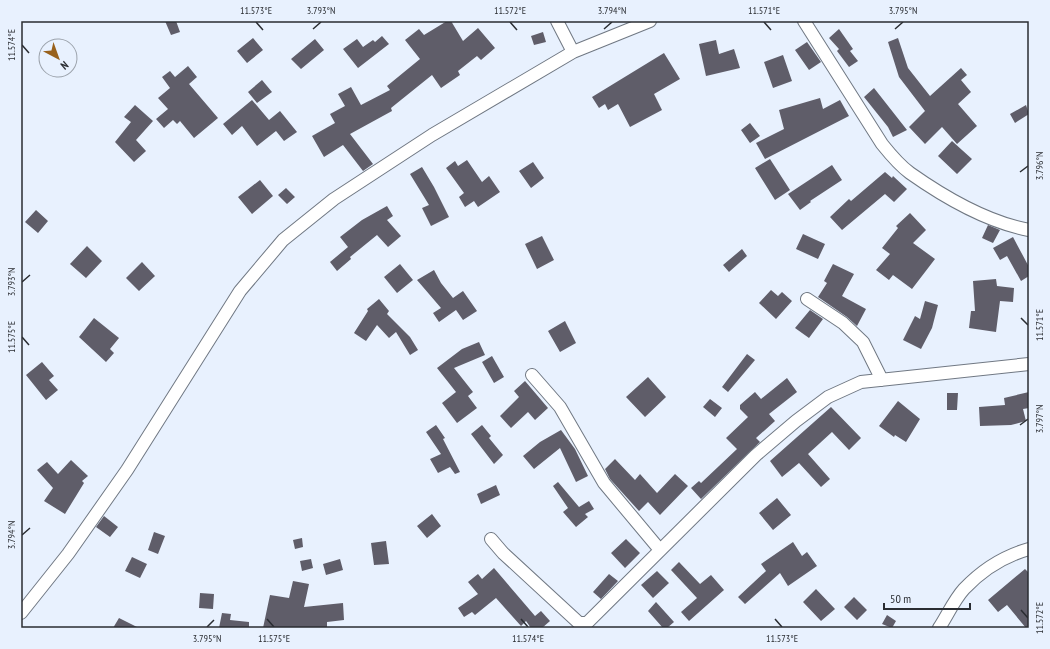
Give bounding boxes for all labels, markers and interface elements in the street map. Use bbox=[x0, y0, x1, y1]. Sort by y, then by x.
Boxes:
text: 11.573°E bbox=[240, 4, 272, 17]
text: 3.793°N bbox=[307, 4, 335, 17]
text: 11.572°E bbox=[494, 4, 526, 17]
text: 3.794°N bbox=[598, 4, 626, 17]
text: 11.571°E bbox=[748, 4, 780, 17]
text: 3.795°N bbox=[889, 4, 917, 17]
text: 11.574°E bbox=[5, 29, 18, 61]
north arrow bbox=[38, 38, 78, 78]
text: N bbox=[58, 58, 71, 73]
text: 3.796°N bbox=[1033, 152, 1046, 180]
text: 3.793°N bbox=[5, 268, 18, 296]
text: 11.571°E bbox=[1033, 309, 1046, 341]
text: 11.575°E bbox=[5, 321, 18, 353]
text: 3.797°N bbox=[1033, 405, 1046, 433]
text: 3.794°N bbox=[5, 521, 18, 549]
scale bar bbox=[884, 585, 970, 611]
text: 50 m bbox=[890, 591, 911, 606]
text: 11.572°E bbox=[1033, 602, 1046, 634]
text: 3.795°N bbox=[193, 632, 221, 645]
text: 11.575°E bbox=[258, 632, 290, 645]
text: 11.574°E bbox=[512, 632, 544, 645]
text: 11.573°E bbox=[766, 632, 798, 645]

